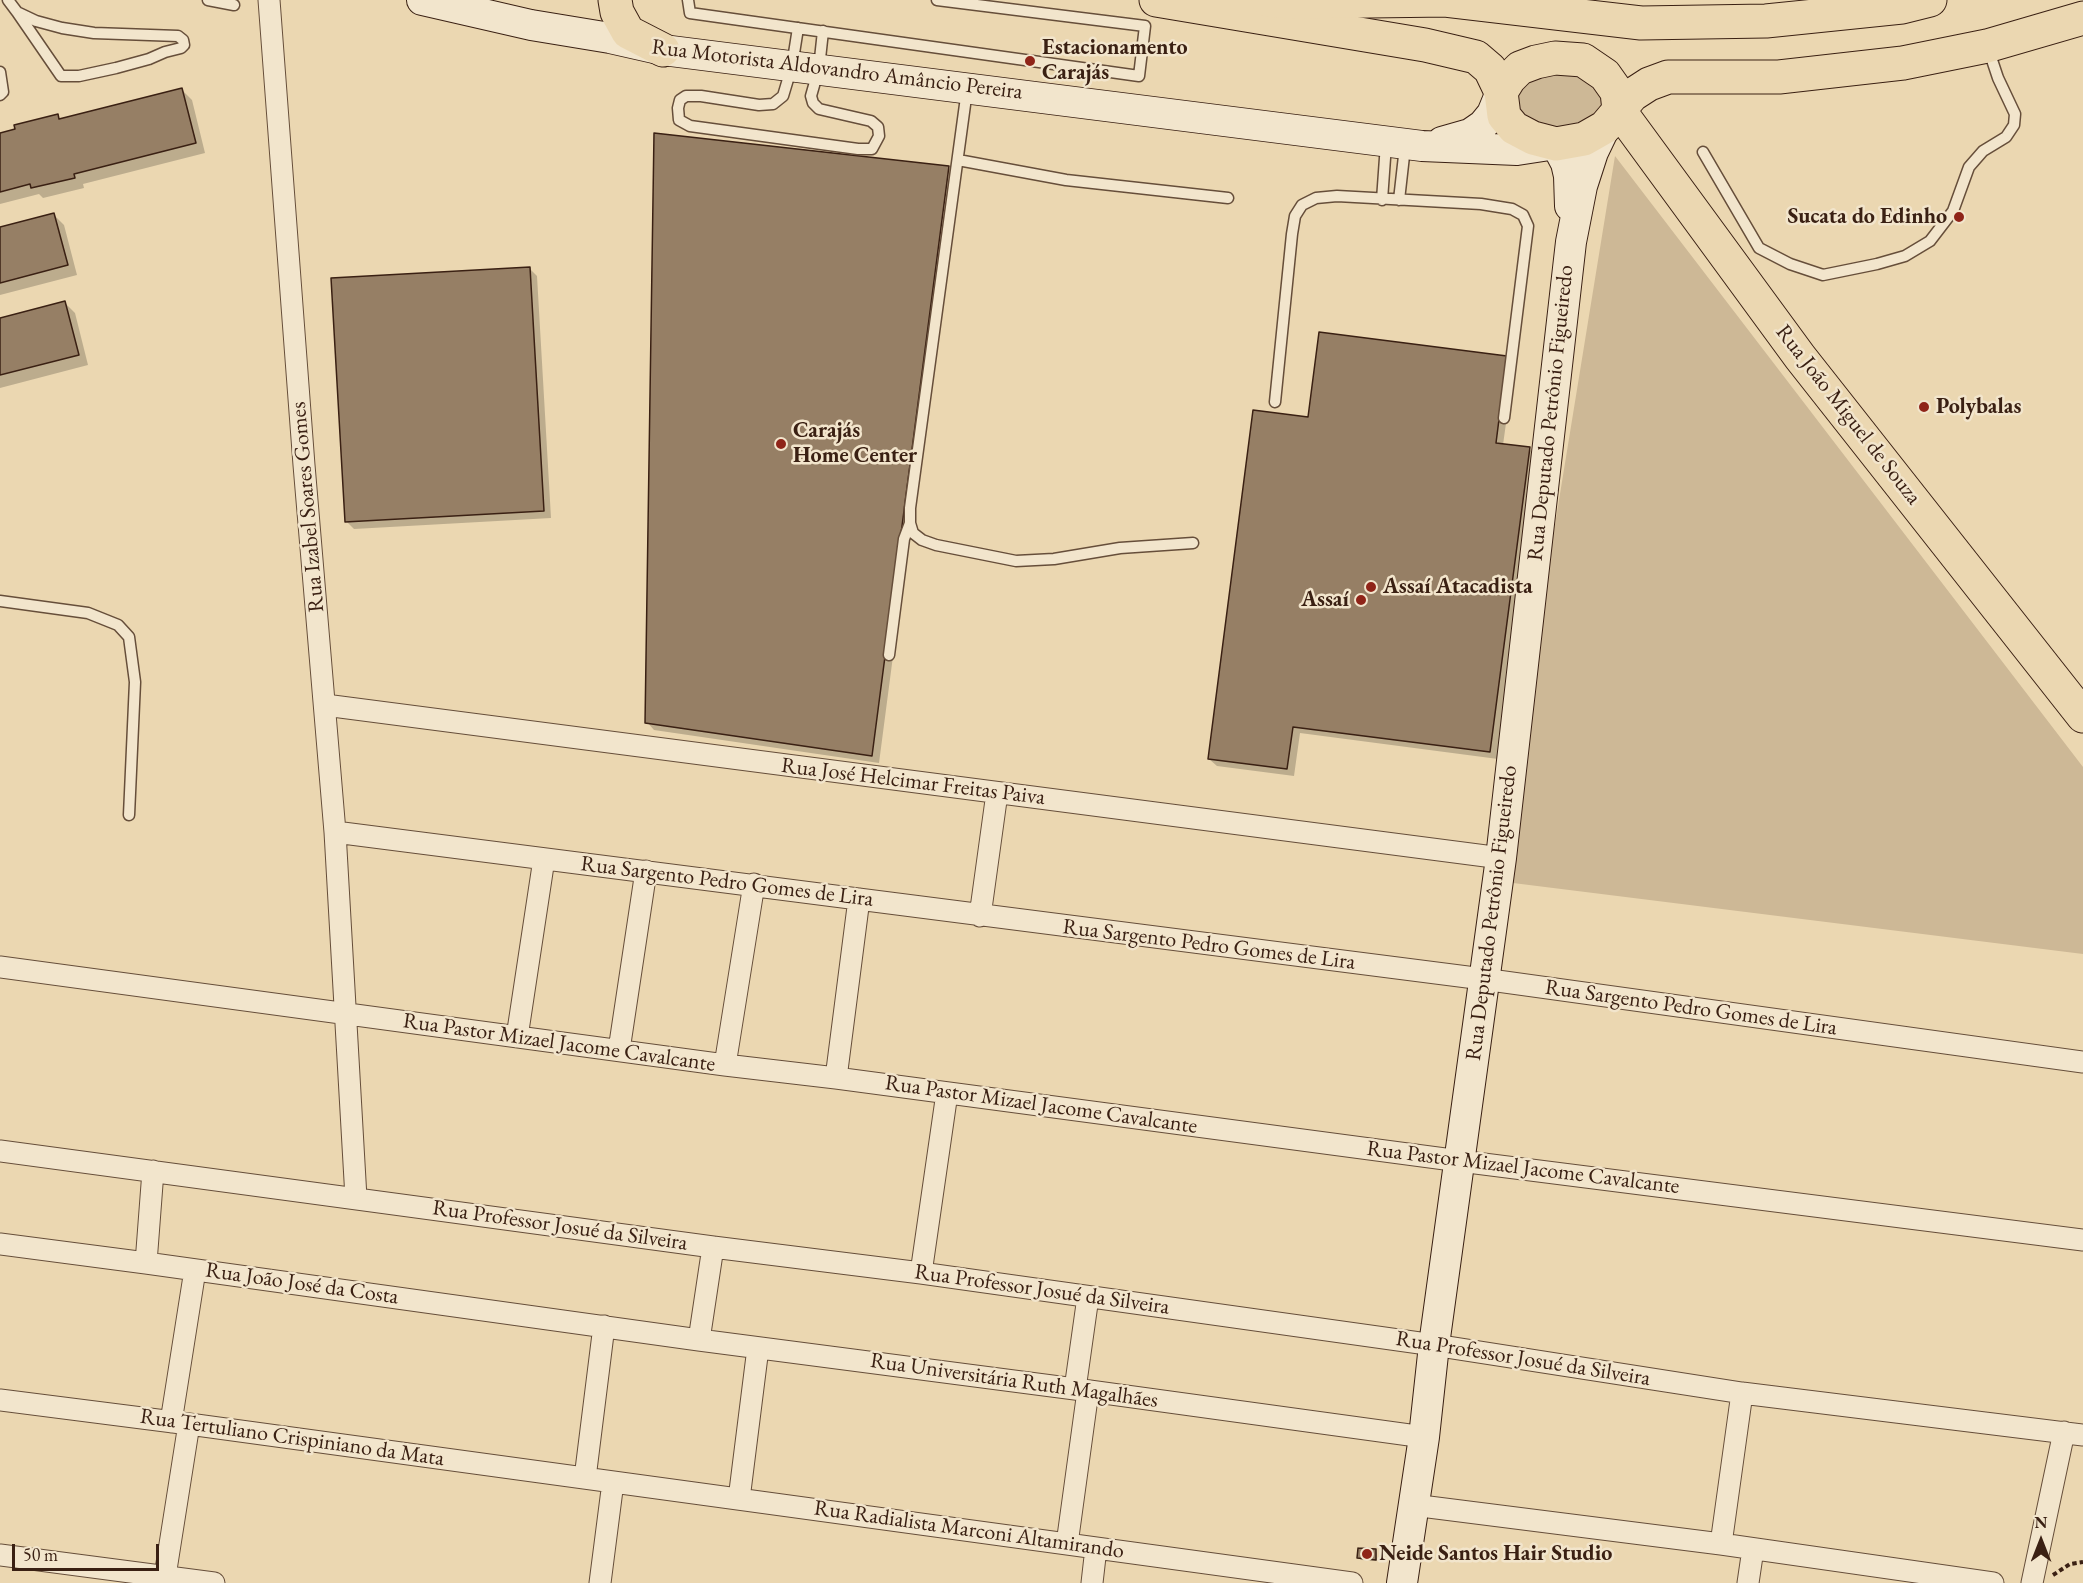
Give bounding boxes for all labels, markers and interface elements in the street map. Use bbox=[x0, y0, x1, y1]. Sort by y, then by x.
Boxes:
street label: Rua Motorista Aldovandro Amâncio Pereira bbox=[650, 34, 1024, 106]
place label: Estacionamento Carajás bbox=[1042, 35, 1187, 86]
marker: Estacionamento Carajás bbox=[1023, 54, 1037, 68]
place label: Sucata do Edinho bbox=[1787, 204, 1947, 230]
marker: Sucata do Edinho bbox=[1952, 210, 1966, 224]
street label: Rua Deputado Petrônio Figueiredo bbox=[1522, 264, 1580, 562]
street label: Rua João Miguel de Souza bbox=[1770, 320, 1926, 510]
place label: Polybalas bbox=[1936, 394, 2021, 420]
marker: Polybalas bbox=[1917, 400, 1931, 414]
street label: Rua Izabel Soares Gomes bbox=[286, 401, 330, 613]
place label: Carajás Home Center bbox=[793, 418, 917, 470]
marker: Carajás Home Center bbox=[774, 437, 788, 451]
place label: Assaí Atacadista bbox=[1383, 574, 1533, 600]
marker: Assaí Atacadista bbox=[1364, 580, 1378, 594]
place label: Assaí bbox=[1301, 587, 1349, 613]
marker: Assaí bbox=[1354, 593, 1368, 607]
street label: Rua José Helcimar Freitas Paiva bbox=[780, 753, 1046, 811]
street label: Rua Deputado Petrônio Figueiredo bbox=[1461, 764, 1523, 1062]
street label: Rua Sargento Pedro Gomes de Lira bbox=[579, 851, 875, 913]
street label: Rua Sargento Pedro Gomes de Lira bbox=[1061, 914, 1357, 976]
street label: Rua Sargento Pedro Gomes de Lira bbox=[1543, 974, 1839, 1042]
street label: Rua Pastor Mizael Jacome Cavalcante bbox=[401, 1008, 717, 1078]
street label: Rua Pastor Mizael Jacome Cavalcante bbox=[883, 1070, 1199, 1140]
street label: Rua Pastor Mizael Jacome Cavalcante bbox=[1365, 1136, 1681, 1200]
street label: Rua Professor Josué da Silveira bbox=[431, 1195, 689, 1257]
street label: Rua João José da Costa bbox=[204, 1257, 400, 1311]
street label: Rua Professor Josué da Silveira bbox=[913, 1259, 1171, 1321]
street label: Rua Professor Josué da Silveira bbox=[1394, 1326, 1652, 1392]
street label: Rua Universitária Ruth Magalhães bbox=[868, 1348, 1160, 1414]
street label: Rua Tertuliano Crispiniano da Mata bbox=[138, 1404, 446, 1472]
street label: Rua Radialista Marconi Altamirando bbox=[812, 1495, 1126, 1565]
north arrow bbox=[2011, 1511, 2071, 1571]
text: N bbox=[2035, 1512, 2047, 1533]
scale bar bbox=[15, 1532, 162, 1570]
place label: Neide Santos Hair Studio bbox=[1379, 1541, 1612, 1567]
text: 50 m bbox=[23, 1543, 58, 1566]
marker: Neide Santos Hair Studio bbox=[1360, 1547, 1374, 1561]

